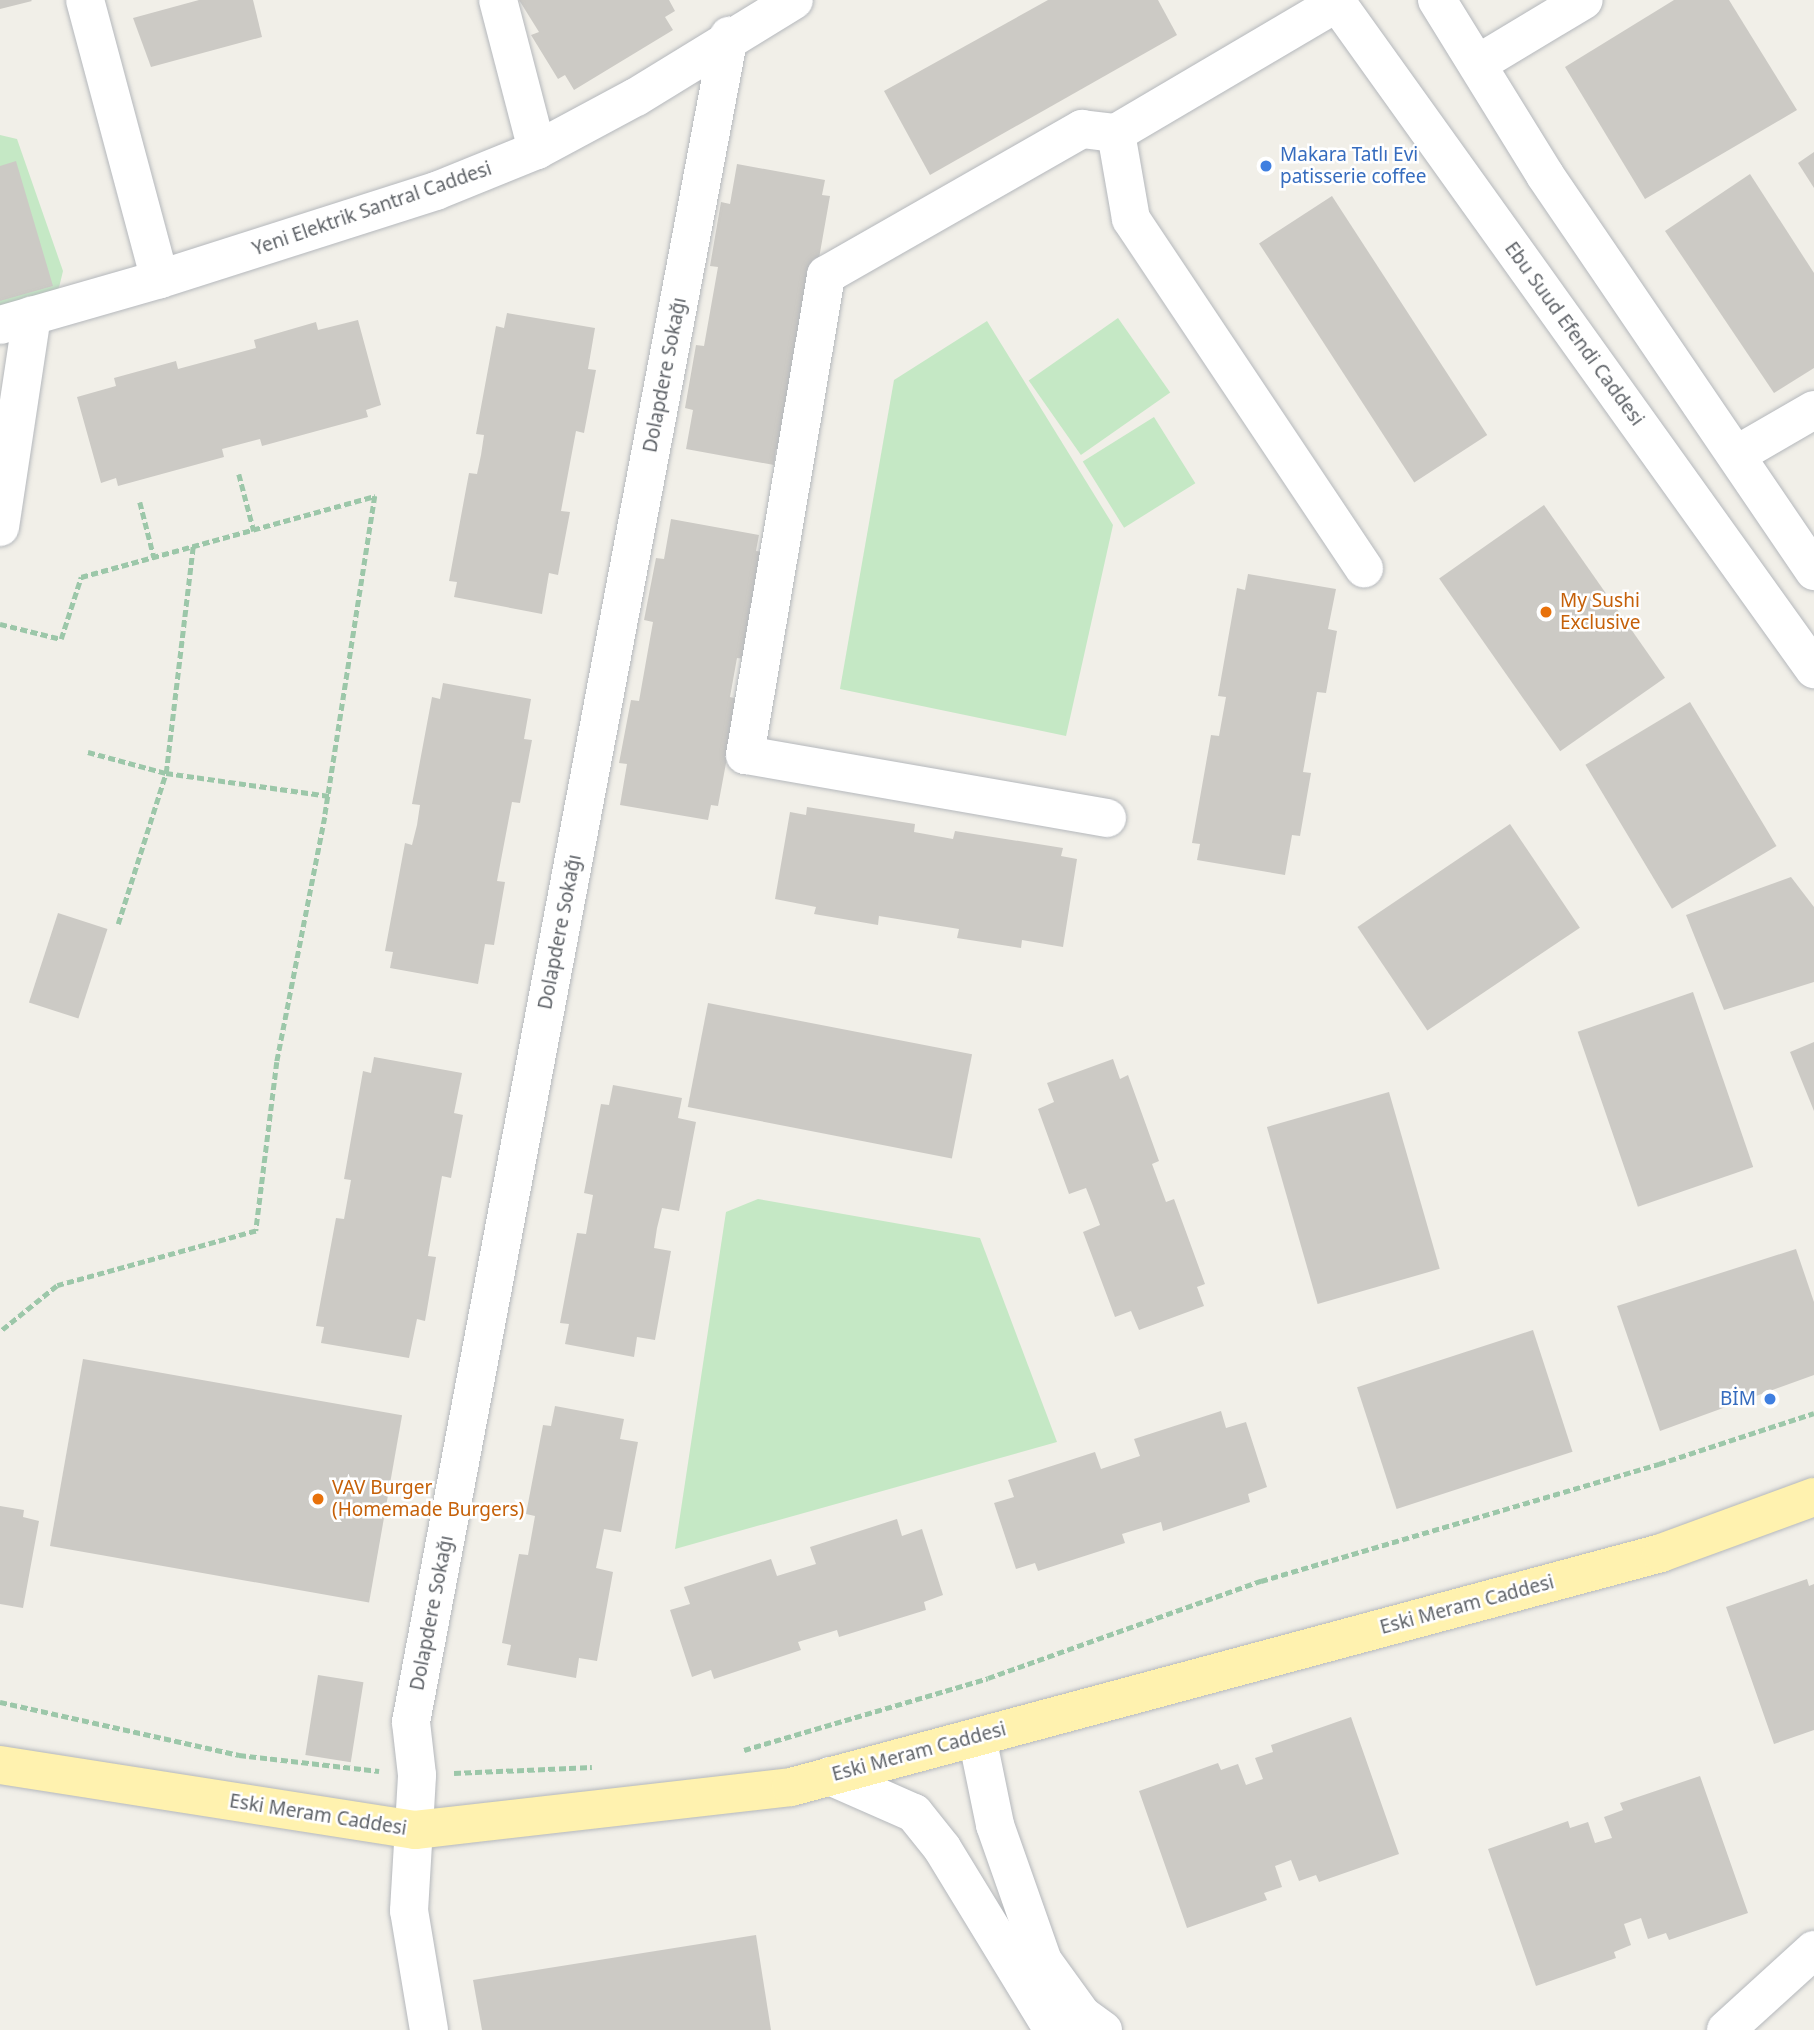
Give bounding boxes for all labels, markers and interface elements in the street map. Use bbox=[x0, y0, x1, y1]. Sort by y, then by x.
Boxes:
place label: Makara Tatlı Evi patisserie coffee bbox=[1280, 144, 1427, 188]
street label: Yeni Elektrik Santral Caddesi bbox=[249, 157, 495, 261]
marker: Makara Tatlı Evi patisserie coffee bbox=[1258, 158, 1274, 174]
street label: Ebu Suud Efendi Caddesi bbox=[1500, 238, 1648, 430]
street label: Dolapdere Sokağı bbox=[639, 296, 691, 454]
place label: My Sushi Exclusive bbox=[1560, 590, 1640, 634]
marker: My Sushi Exclusive bbox=[1538, 604, 1554, 620]
street label: Dolapdere Sokağı bbox=[534, 853, 586, 1011]
place label: BİM bbox=[1720, 1388, 1756, 1410]
marker: BİM bbox=[1762, 1391, 1778, 1407]
place label: VAV Burger (Homemade Burgers) bbox=[332, 1477, 524, 1521]
marker: VAV Burger (Homemade Burgers) bbox=[310, 1491, 326, 1507]
street label: Dolapdere Sokağı bbox=[406, 1534, 458, 1692]
street label: Eski Meram Caddesi bbox=[1378, 1571, 1556, 1639]
street label: Eski Meram Caddesi bbox=[830, 1718, 1008, 1786]
street label: Eski Meram Caddesi bbox=[228, 1790, 408, 1840]

